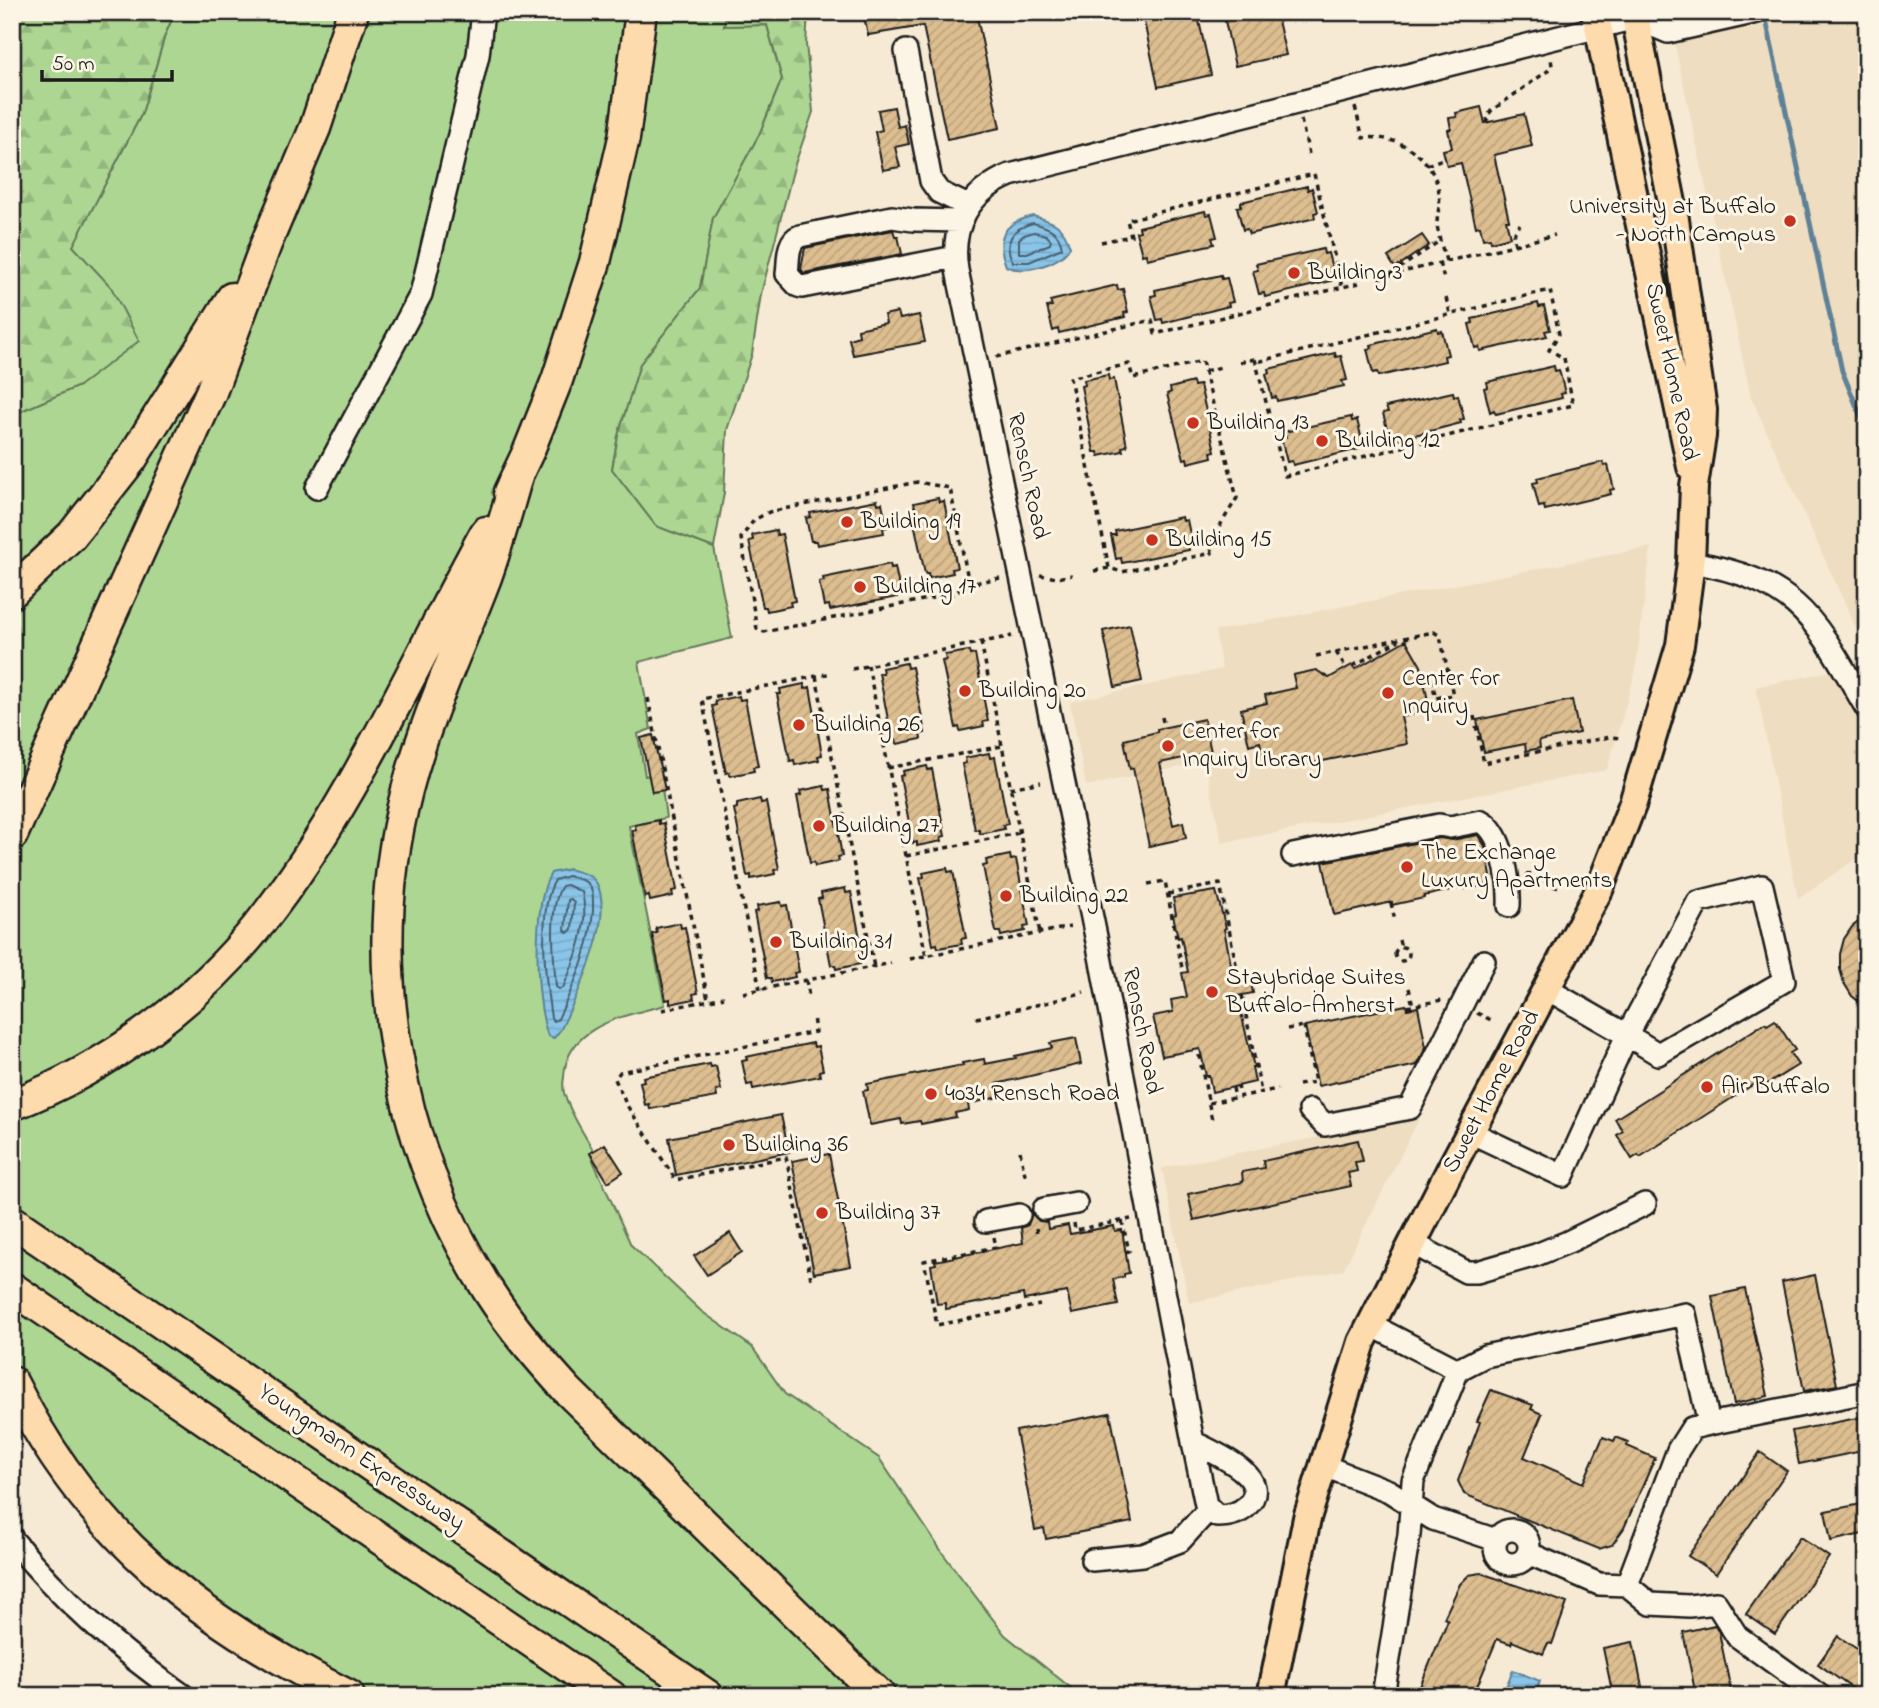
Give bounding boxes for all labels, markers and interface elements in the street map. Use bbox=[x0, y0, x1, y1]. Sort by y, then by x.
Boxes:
scale bar bbox=[42, 38, 172, 82]
text: 50 m bbox=[52, 50, 95, 80]
place label: University at Buffalo - North Campus bbox=[1569, 190, 1776, 253]
marker: University at Buffalo - North Campus bbox=[1782, 213, 1798, 229]
place label: Building 3 bbox=[1307, 256, 1403, 291]
marker: Building 3 bbox=[1286, 265, 1302, 281]
street label: Sweet Home Road bbox=[1635, 280, 1707, 465]
place label: Building 13 bbox=[1206, 406, 1309, 441]
street label: Rensch Road bbox=[997, 410, 1058, 543]
marker: Building 13 bbox=[1185, 415, 1201, 431]
place label: Building 12 bbox=[1335, 424, 1440, 459]
marker: Building 12 bbox=[1314, 433, 1330, 449]
place label: Building 19 bbox=[860, 505, 961, 540]
marker: Building 19 bbox=[839, 514, 855, 530]
place label: Building 15 bbox=[1165, 523, 1272, 558]
marker: Building 15 bbox=[1144, 532, 1160, 548]
place label: Building 17 bbox=[873, 570, 976, 605]
marker: Building 17 bbox=[852, 579, 868, 595]
place label: Center for Inquiry bbox=[1402, 662, 1500, 726]
place label: Building 20 bbox=[978, 674, 1086, 709]
marker: Building 20 bbox=[957, 683, 973, 699]
marker: Center for Inquiry bbox=[1380, 685, 1396, 701]
place label: Building 26 bbox=[812, 708, 921, 743]
place label: Center for Inquiry Library bbox=[1182, 715, 1321, 779]
marker: Building 26 bbox=[791, 717, 807, 733]
marker: Center for Inquiry Library bbox=[1160, 738, 1176, 754]
place label: Building 27 bbox=[832, 809, 940, 844]
marker: Building 27 bbox=[811, 818, 827, 834]
place label: The Exchange Luxury Apartments bbox=[1421, 836, 1613, 900]
marker: The Exchange Luxury Apartments bbox=[1399, 859, 1415, 875]
place label: Building 22 bbox=[1019, 879, 1129, 914]
marker: Building 22 bbox=[998, 888, 1014, 904]
place label: Building 31 bbox=[789, 925, 893, 960]
marker: Building 31 bbox=[768, 934, 784, 950]
place label: Staybridge Suites Buffalo-Amherst bbox=[1225, 961, 1406, 1024]
street label: Rensch Road bbox=[1112, 965, 1171, 1098]
marker: Staybridge Suites Buffalo-Amherst bbox=[1204, 984, 1220, 1000]
street label: Sweet Home Road bbox=[1434, 1004, 1550, 1180]
place label: Air Buffalo bbox=[1721, 1070, 1830, 1105]
place label: 4034 Rensch Road bbox=[945, 1077, 1120, 1112]
marker: Air Buffalo bbox=[1699, 1079, 1715, 1095]
marker: 4034 Rensch Road bbox=[923, 1086, 939, 1102]
place label: Building 36 bbox=[742, 1128, 849, 1163]
marker: Building 36 bbox=[721, 1137, 737, 1153]
place label: Building 37 bbox=[835, 1196, 941, 1231]
marker: Building 37 bbox=[814, 1205, 830, 1221]
street label: Youngmann Expressway bbox=[250, 1375, 472, 1541]

